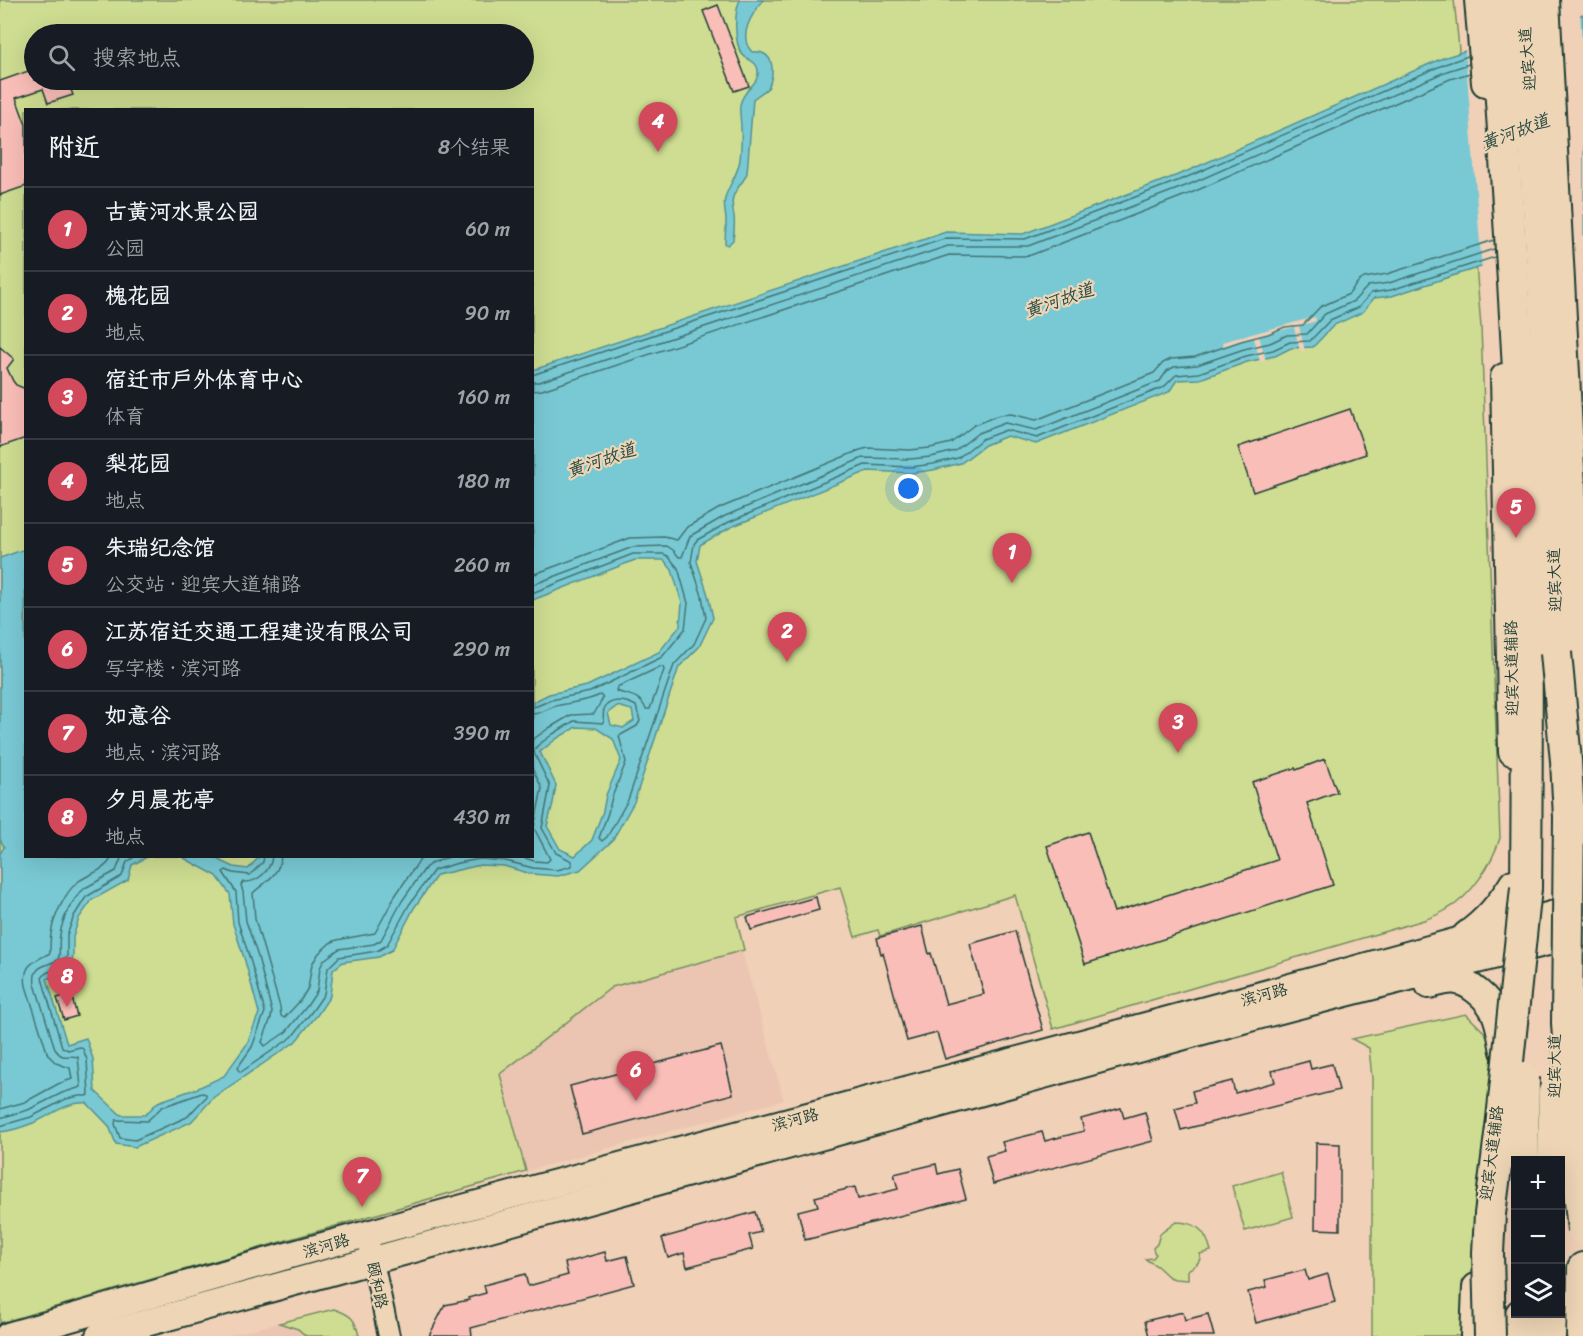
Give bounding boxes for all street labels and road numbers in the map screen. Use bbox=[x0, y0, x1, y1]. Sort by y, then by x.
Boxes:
street label: 迎宾大道 bbox=[1510, 26, 1545, 92]
street label: 迎宾大道 bbox=[1539, 547, 1570, 612]
street label: 迎宾大道辅路 bbox=[1496, 620, 1527, 716]
street label: 滨河路 bbox=[1237, 974, 1291, 1015]
street label: 迎宾大道 bbox=[1540, 1034, 1569, 1098]
street label: 滨河路 bbox=[768, 1099, 822, 1140]
street label: 迎宾大道辅路 bbox=[1471, 1104, 1512, 1202]
street label: 滨河路 bbox=[299, 1225, 353, 1266]
street label: 颐和路 bbox=[358, 1259, 397, 1312]

